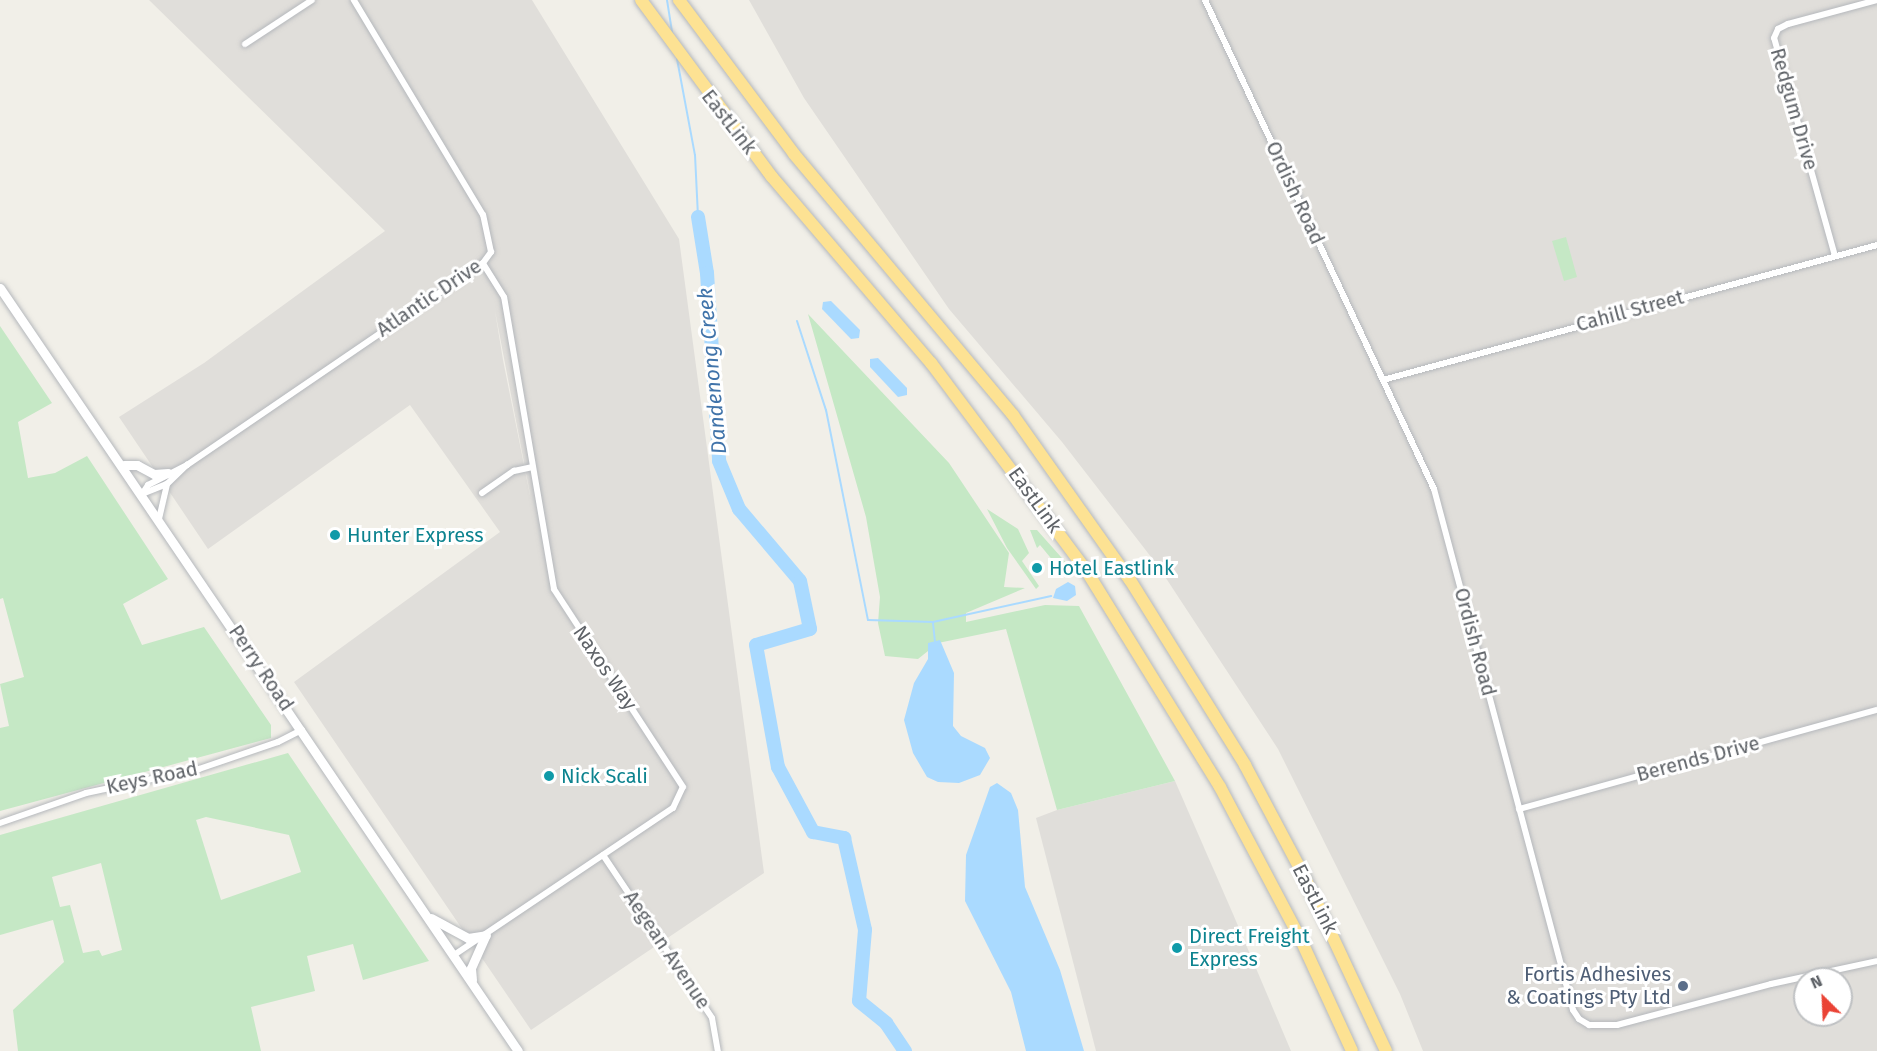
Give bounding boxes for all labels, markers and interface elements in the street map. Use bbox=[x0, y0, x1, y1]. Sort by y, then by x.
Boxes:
street label: Redgum Drive bbox=[1765, 45, 1823, 173]
street label: EastLink bbox=[696, 85, 762, 159]
street label: Ordish Road bbox=[1261, 138, 1329, 248]
street label: Atlantic Drive bbox=[372, 254, 486, 342]
street label: Cahill Street bbox=[1574, 285, 1686, 337]
water label: Dandenong Creek bbox=[692, 287, 732, 455]
street label: EastLink bbox=[1003, 463, 1067, 537]
place label: Hunter Express bbox=[347, 523, 484, 547]
marker: Hunter Express bbox=[328, 528, 342, 542]
place label: Hotel Eastlink bbox=[1049, 556, 1174, 580]
marker: Hotel Eastlink bbox=[1030, 561, 1044, 575]
street label: Ordish Road bbox=[1449, 585, 1501, 699]
street label: Perry Road bbox=[223, 620, 299, 716]
street label: Naxos Way bbox=[568, 621, 642, 715]
street label: Berends Drive bbox=[1634, 731, 1762, 787]
street label: Keys Road bbox=[104, 757, 200, 799]
place label: Nick Scali bbox=[561, 764, 648, 788]
marker: Nick Scali bbox=[542, 769, 556, 783]
street label: EastLink bbox=[1287, 860, 1343, 938]
street label: Aegean Avenue bbox=[619, 886, 715, 1014]
place label: Direct Freight Express bbox=[1189, 924, 1310, 971]
marker: Direct Freight Express bbox=[1170, 941, 1184, 955]
place label: Fortis Adhesives & Coatings Pty Ltd bbox=[1506, 963, 1671, 1010]
north arrow bbox=[1793, 967, 1853, 1027]
text: N bbox=[1808, 971, 1825, 993]
marker: Fortis Adhesives & Coatings Pty Ltd bbox=[1676, 979, 1690, 993]

